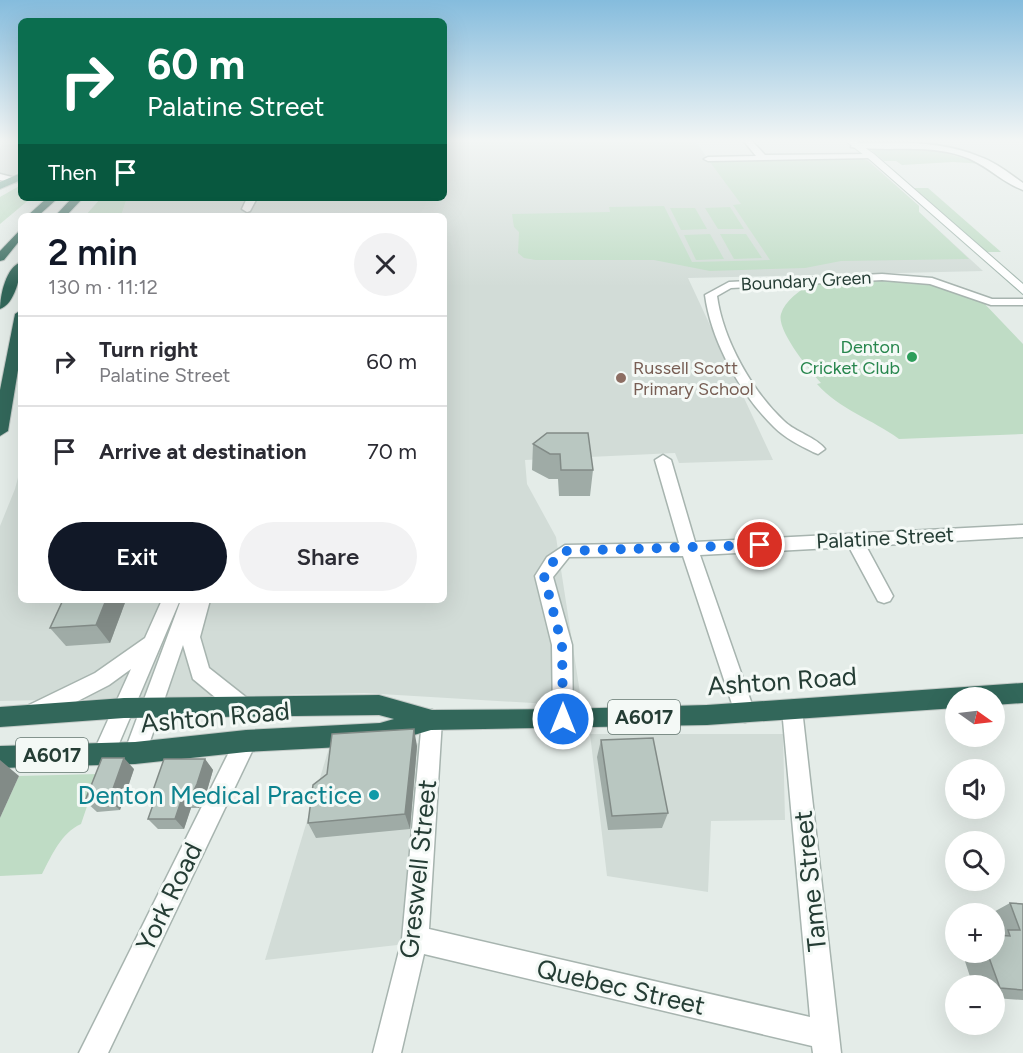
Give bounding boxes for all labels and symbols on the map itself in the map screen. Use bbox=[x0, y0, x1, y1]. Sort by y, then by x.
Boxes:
street label: Boundary Green bbox=[740, 267, 872, 295]
place label: Denton Cricket Club bbox=[800, 336, 900, 379]
marker: Denton Cricket Club bbox=[905, 350, 919, 364]
place label: Russell Scott Primary School bbox=[633, 357, 754, 400]
marker: Russell Scott Primary School bbox=[614, 371, 628, 385]
pin bbox=[734, 519, 785, 570]
street label: Palatine Street bbox=[815, 521, 955, 554]
street label: Ashton Road bbox=[706, 660, 858, 702]
position arrow bbox=[531, 687, 595, 751]
north arrow bbox=[945, 687, 1005, 747]
street label: Ashton Road bbox=[139, 695, 291, 739]
road number: A6017 bbox=[608, 700, 680, 734]
road number: A6017 bbox=[16, 738, 88, 772]
street label: Greswell Street bbox=[393, 778, 443, 960]
place label: Denton Medical Practice bbox=[78, 779, 362, 811]
marker: Denton Medical Practice bbox=[367, 788, 381, 802]
street label: Tame Street bbox=[787, 809, 833, 953]
street label: York Road bbox=[129, 837, 209, 957]
street label: Quebec Street bbox=[534, 952, 708, 1022]

